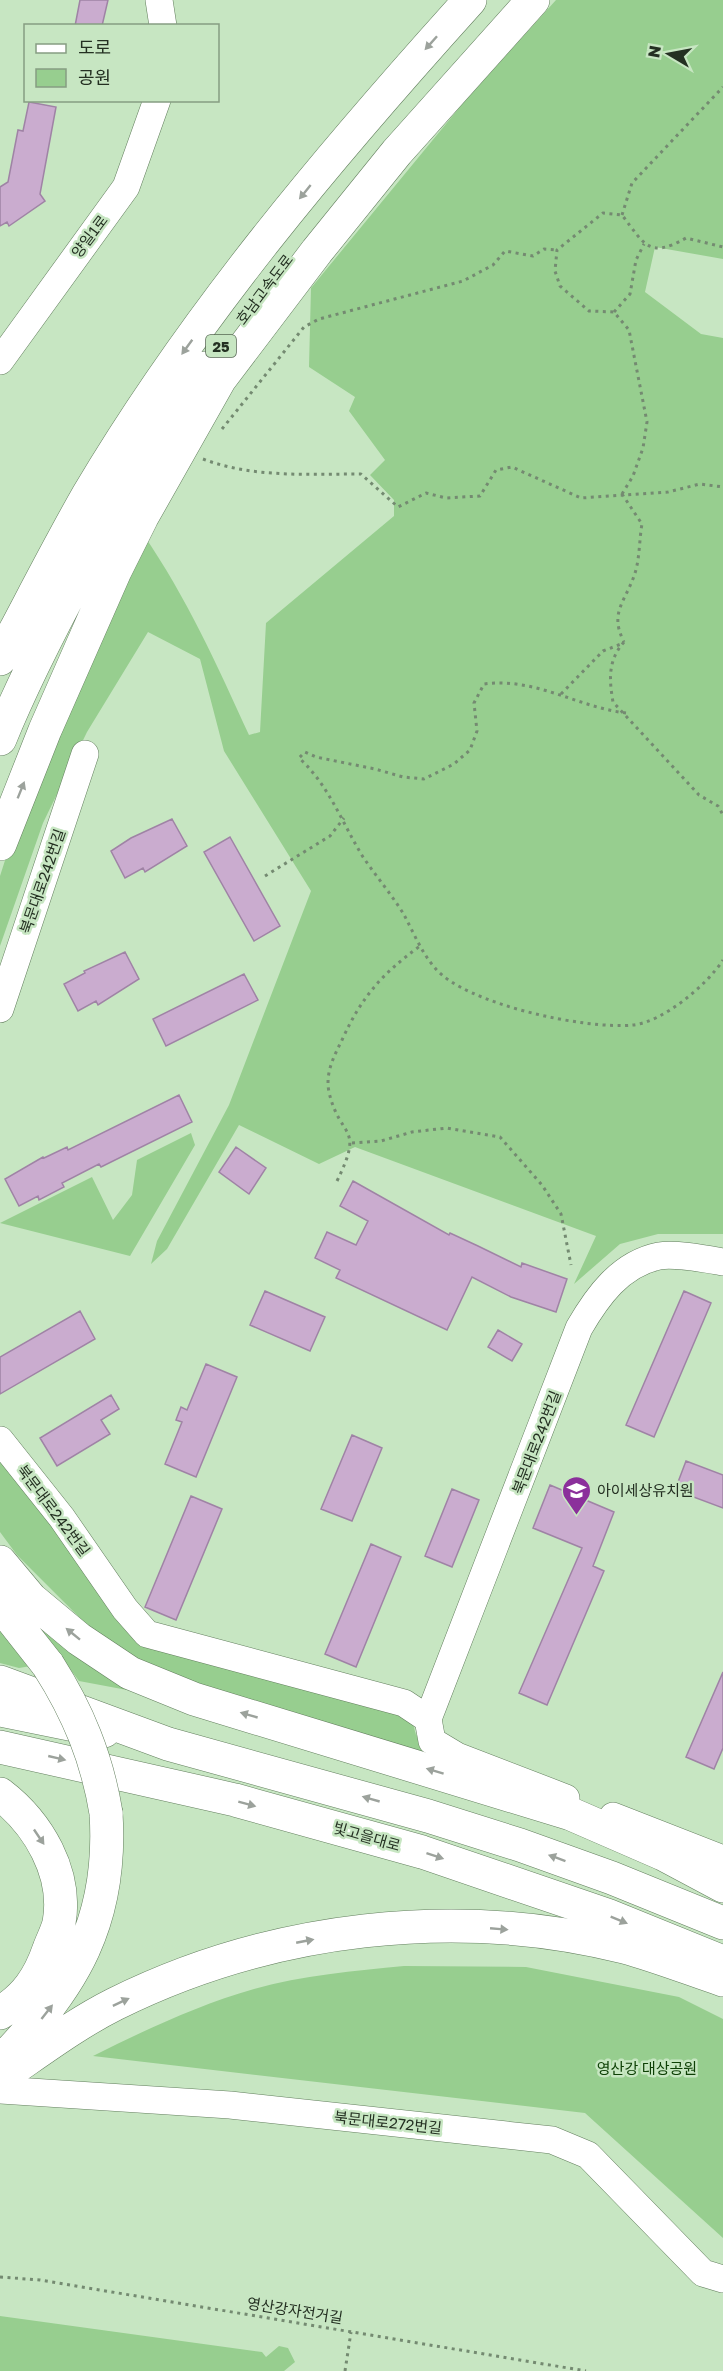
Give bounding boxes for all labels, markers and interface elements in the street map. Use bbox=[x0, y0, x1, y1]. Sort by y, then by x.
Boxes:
legend bbox=[24, 24, 219, 102]
north arrow bbox=[639, 24, 699, 84]
text: 도로 bbox=[78, 36, 111, 58]
one-way arrow bbox=[424, 36, 438, 51]
text: N bbox=[643, 44, 665, 59]
text: 공원 bbox=[78, 66, 111, 88]
one-way arrow bbox=[300, 185, 312, 200]
street label: 양일1로 bbox=[67, 211, 111, 261]
street label: 호남고속도로 bbox=[232, 251, 296, 327]
road number: 25 bbox=[206, 335, 236, 357]
one-way arrow bbox=[181, 339, 193, 355]
one-way arrow bbox=[17, 781, 26, 799]
street label: 북문대로242번길 bbox=[16, 826, 68, 936]
street label: 북문대로242번길 bbox=[508, 1388, 564, 1496]
street label: 북문대로242번길 bbox=[14, 1461, 94, 1559]
school or university icon: 아이세상유치원 bbox=[560, 1474, 592, 1516]
place label: 아이세상유치원 bbox=[597, 1481, 694, 1499]
one-way arrow bbox=[65, 1628, 81, 1641]
one-way arrow bbox=[240, 1710, 258, 1719]
one-way arrow bbox=[48, 1754, 67, 1764]
one-way arrow bbox=[426, 1766, 444, 1775]
one-way arrow bbox=[362, 1794, 380, 1803]
one-way arrow bbox=[238, 1799, 256, 1809]
street label: 빛고을대로 bbox=[331, 1818, 403, 1854]
one-way arrow bbox=[33, 1829, 44, 1845]
one-way arrow bbox=[426, 1852, 444, 1861]
one-way arrow bbox=[547, 1853, 565, 1863]
one-way arrow bbox=[610, 1916, 628, 1925]
one-way arrow bbox=[490, 1924, 509, 1934]
one-way arrow bbox=[296, 1936, 315, 1945]
one-way arrow bbox=[112, 1997, 129, 2006]
one-way arrow bbox=[40, 2004, 52, 2019]
park label: 영산강 대상공원 bbox=[597, 2059, 697, 2077]
street label: 북문대로272번길 bbox=[333, 2107, 443, 2137]
street label: 영산강자전거길 bbox=[246, 2294, 344, 2326]

